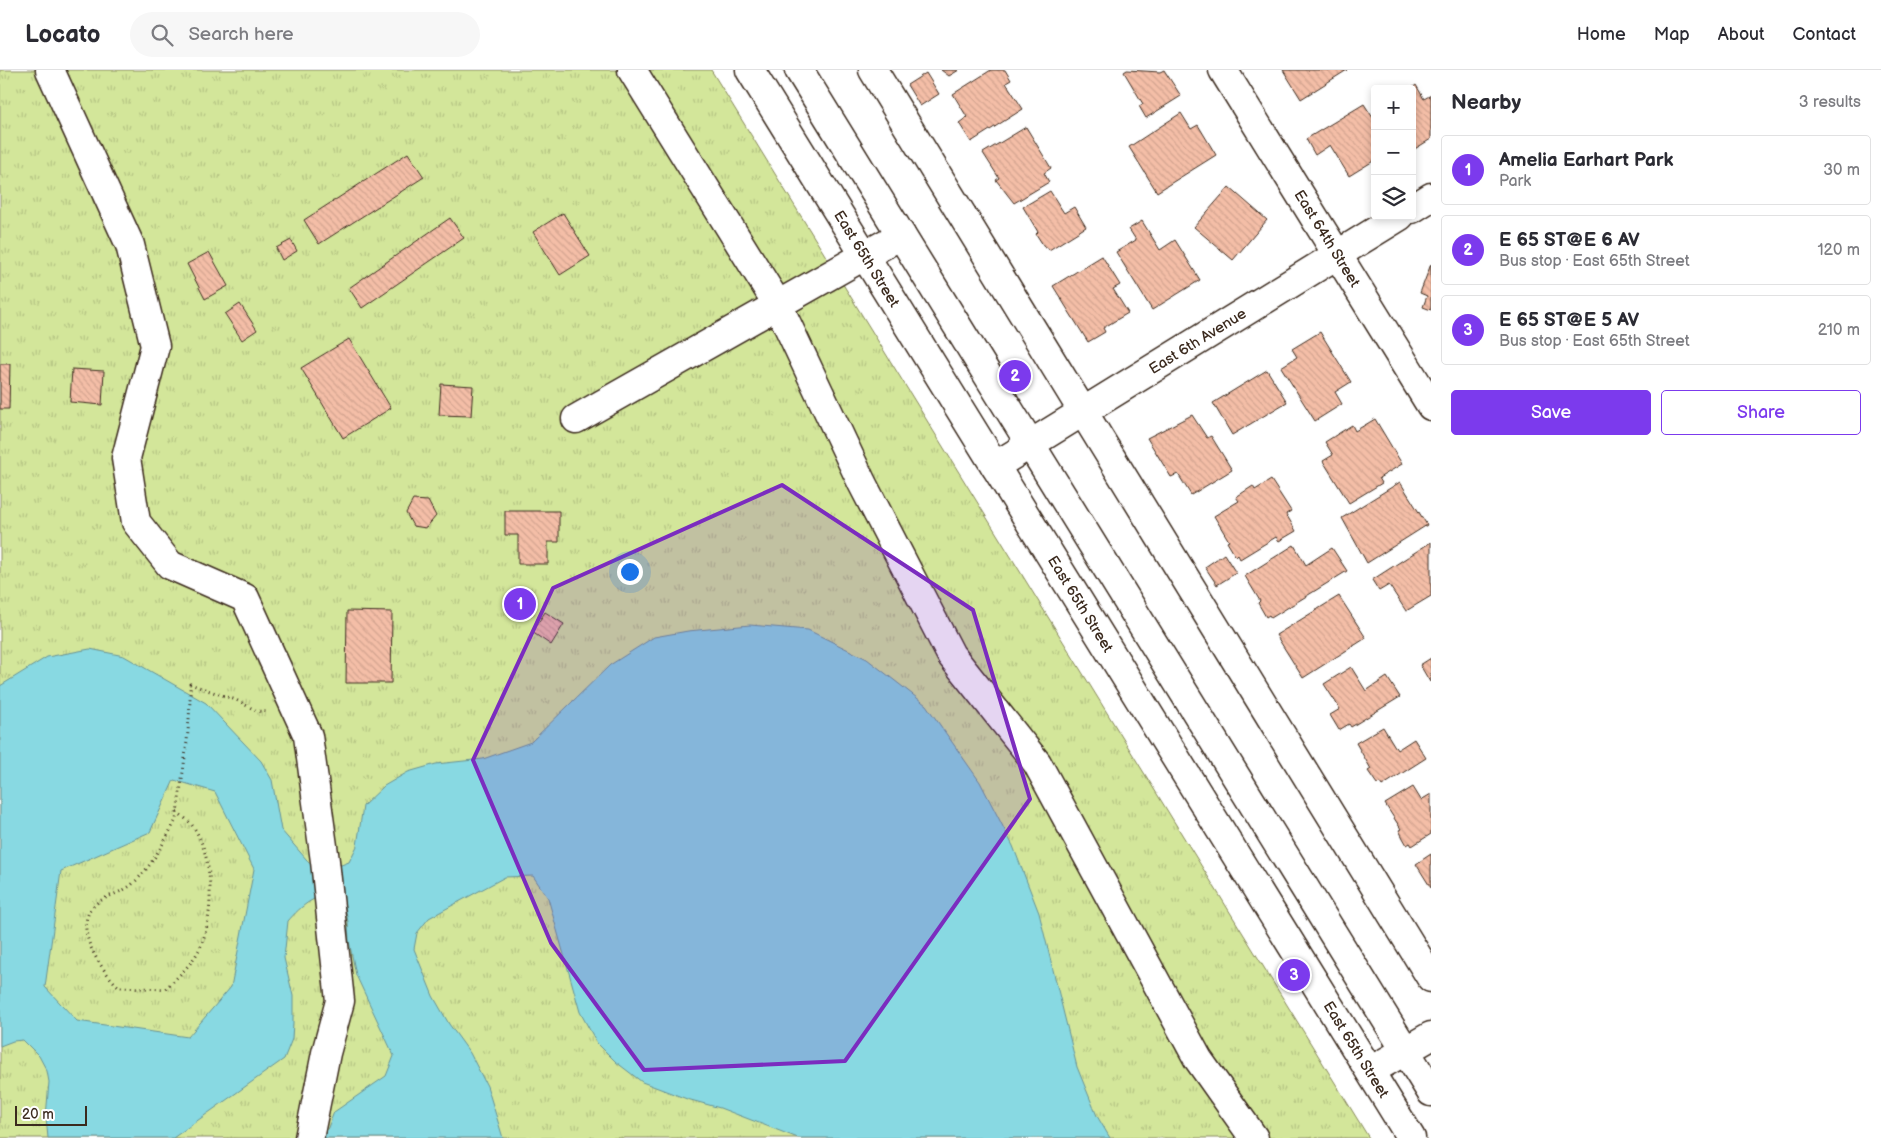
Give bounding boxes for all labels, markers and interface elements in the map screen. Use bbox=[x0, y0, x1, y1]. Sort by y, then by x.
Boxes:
search box bbox=[130, 12, 480, 57]
text: Locato bbox=[25, 20, 100, 49]
icon: search bbox=[148, 21, 176, 49]
text: Search here bbox=[188, 23, 294, 46]
text: Home bbox=[1577, 24, 1626, 45]
text: Map bbox=[1654, 24, 1690, 45]
text: About bbox=[1718, 24, 1765, 45]
text: Contact bbox=[1793, 24, 1856, 45]
map controls bbox=[1371, 85, 1416, 220]
button: + bbox=[1371, 85, 1416, 130]
text: Nearby bbox=[1451, 90, 1521, 115]
text: 3 results bbox=[1799, 93, 1861, 112]
button: − bbox=[1371, 130, 1416, 175]
text: Amelia Earhart Park bbox=[1499, 149, 1674, 172]
text: 1 bbox=[1465, 161, 1471, 180]
text: 30 m bbox=[1823, 161, 1860, 180]
text: Park bbox=[1499, 172, 1531, 191]
button: layers bbox=[1371, 175, 1416, 220]
street label: East 64th Street bbox=[1290, 186, 1365, 291]
street label: East 65th Street bbox=[830, 207, 904, 311]
text: E 65 ST@E 6 AV bbox=[1499, 229, 1640, 252]
text: 2 bbox=[1463, 241, 1473, 260]
text: 120 m bbox=[1817, 241, 1860, 260]
text: Bus stop · East 65th Street bbox=[1499, 252, 1690, 271]
street label: East 6th Avenue bbox=[1145, 304, 1250, 378]
text: E 65 ST@E 5 AV bbox=[1499, 309, 1639, 332]
text: 3 bbox=[1463, 321, 1473, 340]
text: 210 m bbox=[1818, 321, 1860, 340]
text: Bus stop · East 65th Street bbox=[1499, 332, 1690, 351]
pin: 2 bbox=[999, 357, 1031, 395]
button: Save bbox=[1451, 390, 1651, 435]
button: Share bbox=[1661, 390, 1861, 435]
street label: East 65th Street bbox=[1043, 552, 1118, 656]
your location bbox=[617, 559, 643, 585]
pin: 1 bbox=[504, 585, 536, 623]
pin: 3 bbox=[1278, 956, 1310, 994]
street label: East 65th Street bbox=[1319, 998, 1394, 1102]
scale bar bbox=[15, 1103, 88, 1126]
text: 20 m bbox=[22, 1106, 54, 1123]

